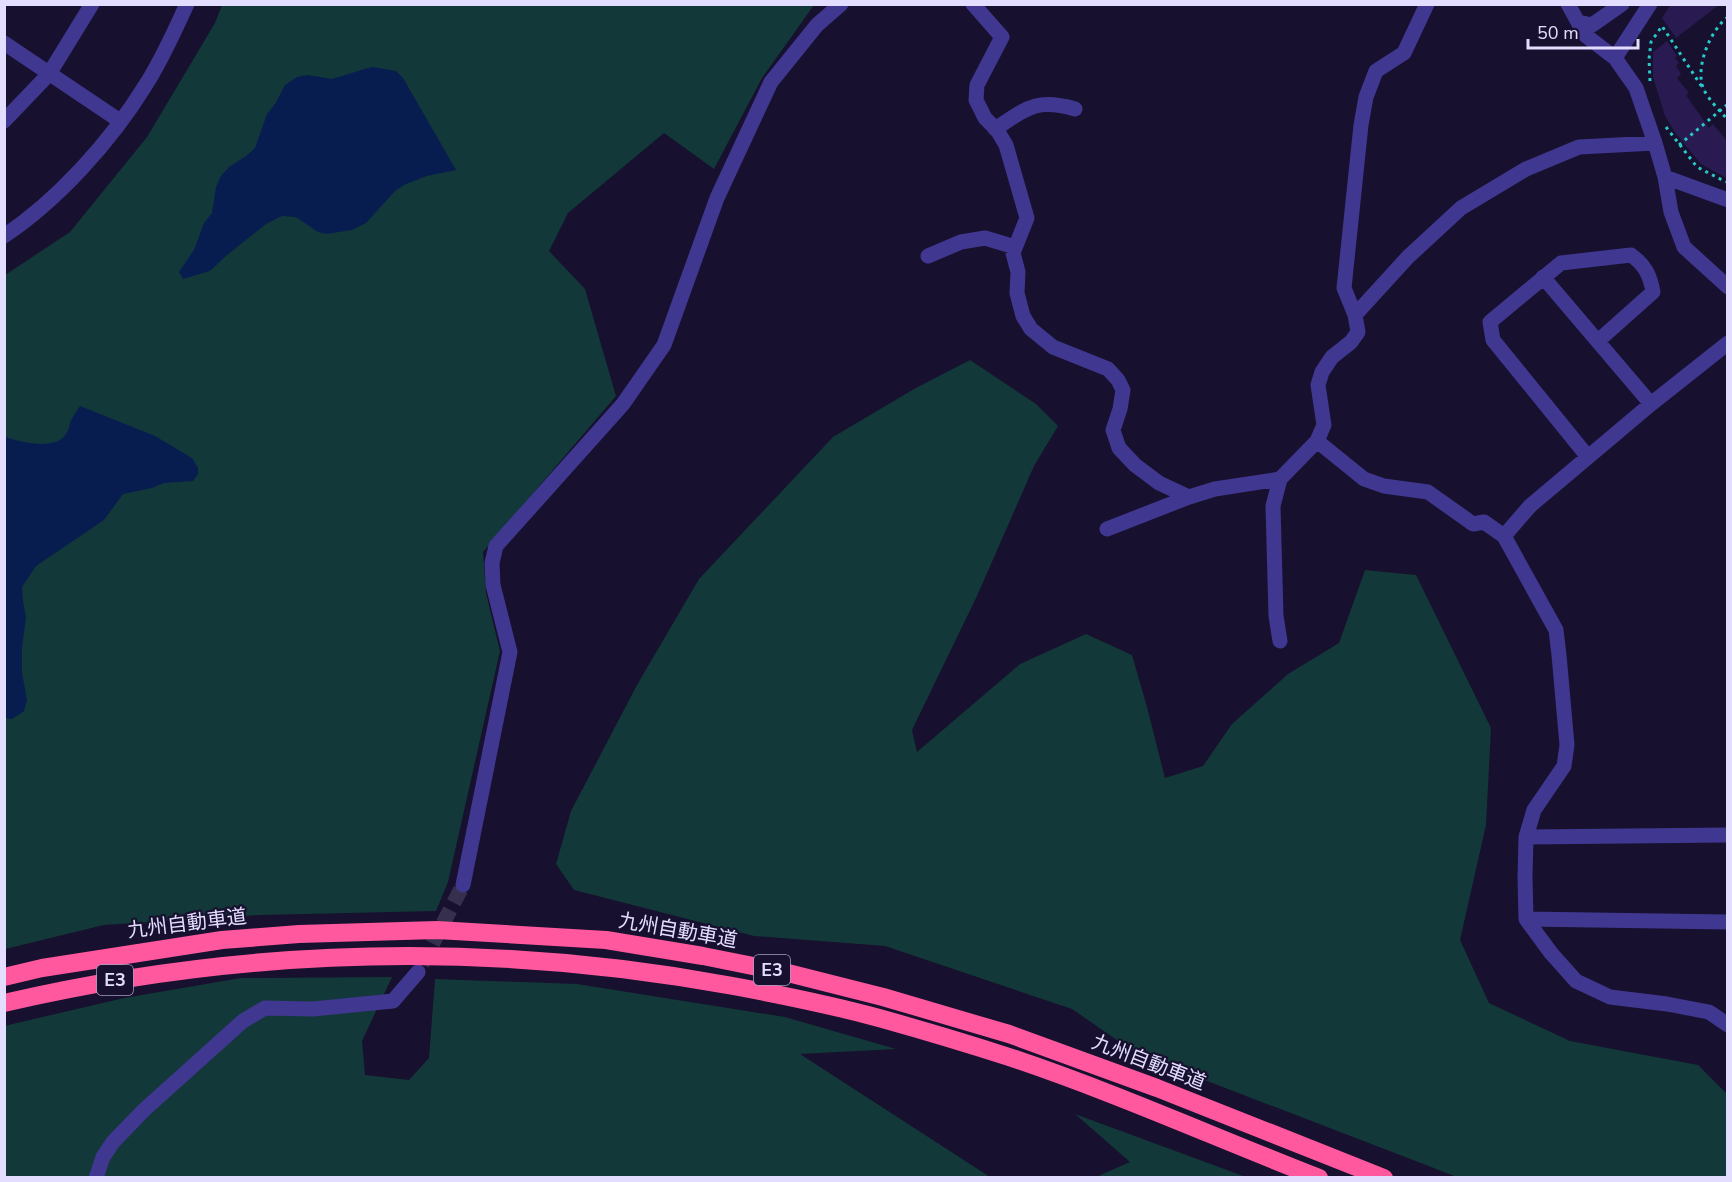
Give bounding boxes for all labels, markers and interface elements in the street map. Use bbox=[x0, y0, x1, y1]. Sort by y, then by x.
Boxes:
scale bar bbox=[1528, 12, 1638, 50]
text: 50 m bbox=[1537, 21, 1579, 45]
street label: 九州自動車道 bbox=[126, 903, 248, 944]
street label: 九州自動車道 bbox=[616, 907, 739, 954]
road number: E3 bbox=[754, 955, 790, 985]
road number: E3 bbox=[97, 965, 133, 995]
street label: 九州自動車道 bbox=[1088, 1028, 1210, 1097]

